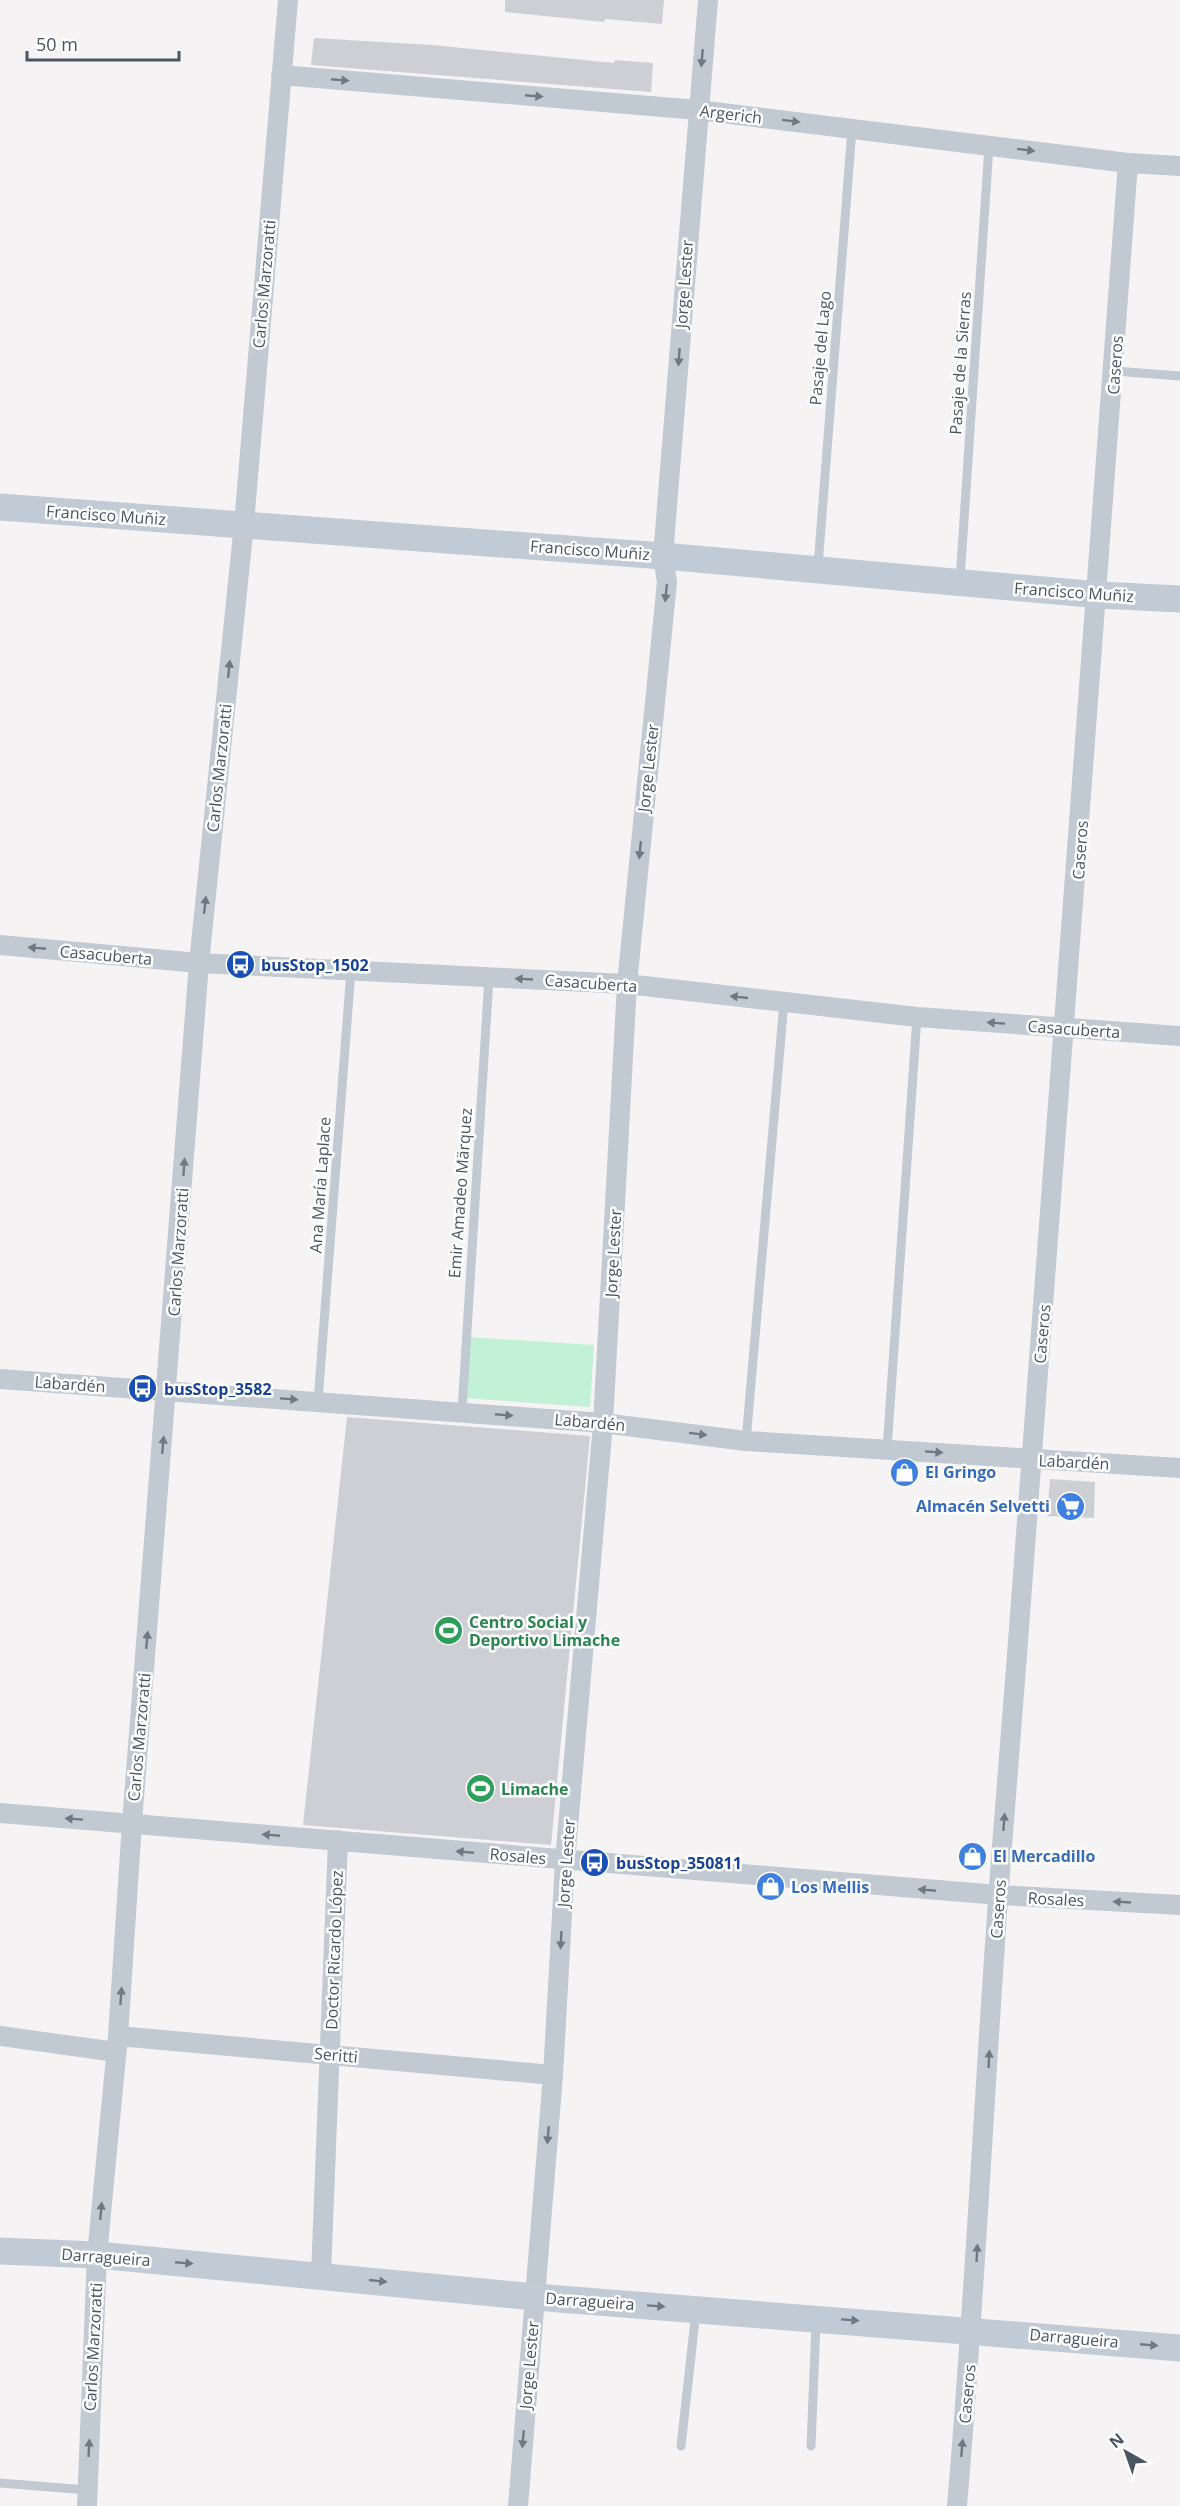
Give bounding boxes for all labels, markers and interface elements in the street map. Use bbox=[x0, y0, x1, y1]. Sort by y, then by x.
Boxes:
scale bar bbox=[27, 24, 178, 62]
text: 50 m bbox=[36, 32, 78, 56]
one-way arrow bbox=[697, 49, 707, 68]
one-way arrow bbox=[330, 75, 349, 84]
one-way arrow bbox=[525, 91, 544, 101]
street label: Argerich bbox=[699, 99, 763, 129]
one-way arrow bbox=[781, 117, 800, 126]
one-way arrow bbox=[1017, 146, 1036, 155]
street label: Carlos Marzoratti bbox=[247, 219, 281, 349]
street label: Jorge Lester bbox=[670, 239, 698, 331]
street label: Pasaje del Lago bbox=[804, 290, 836, 406]
street label: Pasaje de la Sierras bbox=[944, 291, 976, 435]
street label: Caseros bbox=[1102, 335, 1128, 395]
one-way arrow bbox=[674, 348, 683, 367]
street label: Francisco Muñiz bbox=[45, 500, 167, 530]
street label: Francisco Muñiz bbox=[529, 535, 651, 565]
street label: Francisco Muñiz bbox=[1013, 577, 1135, 607]
one-way arrow bbox=[661, 584, 671, 603]
one-way arrow bbox=[224, 660, 234, 679]
street label: Carlos Marzoratti bbox=[201, 703, 237, 833]
street label: Jorge Lester bbox=[632, 722, 664, 815]
street label: Caseros bbox=[1067, 820, 1093, 880]
one-way arrow bbox=[635, 841, 645, 860]
one-way arrow bbox=[200, 896, 210, 915]
street label: Casacuberta bbox=[59, 940, 153, 970]
one-way arrow bbox=[27, 944, 46, 953]
bus stop icon: busStop_1502 bbox=[224, 949, 256, 981]
place label: busStop_1502 bbox=[261, 954, 369, 976]
street label: Casacuberta bbox=[544, 969, 638, 997]
one-way arrow bbox=[515, 974, 534, 983]
one-way arrow bbox=[730, 992, 749, 1002]
street label: Casacuberta bbox=[1027, 1015, 1121, 1043]
one-way arrow bbox=[986, 1018, 1005, 1028]
street label: Emir Amadeo Märquez bbox=[443, 1107, 477, 1279]
street label: Ana María Laplace bbox=[304, 1116, 336, 1254]
one-way arrow bbox=[179, 1157, 189, 1176]
street label: Carlos Marzoratti bbox=[163, 1187, 193, 1317]
street label: Jorge Lester bbox=[600, 1208, 626, 1300]
street label: Caseros bbox=[1028, 1303, 1056, 1365]
street label: Labardén bbox=[34, 1371, 106, 1397]
bus stop icon: busStop_3582 bbox=[127, 1373, 159, 1405]
place label: busStop_3582 bbox=[164, 1378, 272, 1400]
one-way arrow bbox=[279, 1395, 298, 1404]
street label: Labardén bbox=[554, 1408, 626, 1436]
one-way arrow bbox=[495, 1410, 514, 1419]
one-way arrow bbox=[689, 1430, 708, 1439]
one-way arrow bbox=[158, 1436, 168, 1455]
one-way arrow bbox=[925, 1448, 944, 1457]
street label: Labardén bbox=[1038, 1449, 1110, 1475]
shop icon: El Gringo bbox=[888, 1456, 920, 1488]
place label: El Gringo bbox=[925, 1461, 996, 1483]
supermarket icon: Almacén Selvetti bbox=[1055, 1490, 1087, 1522]
place label: Almacén Selvetti bbox=[916, 1495, 1050, 1517]
place label: Centro Social y Deportivo Limache bbox=[469, 1611, 620, 1651]
sports icon: Centro Social y Deportivo Limache bbox=[432, 1615, 464, 1647]
one-way arrow bbox=[142, 1630, 152, 1649]
street label: Carlos Marzoratti bbox=[122, 1672, 156, 1802]
sports icon: Limache bbox=[464, 1773, 496, 1805]
place label: Limache bbox=[501, 1778, 569, 1800]
one-way arrow bbox=[999, 1813, 1009, 1832]
one-way arrow bbox=[64, 1814, 83, 1824]
street label: Jorge Lester bbox=[552, 1818, 580, 1910]
one-way arrow bbox=[262, 1830, 281, 1839]
shop icon: El Mercadillo bbox=[956, 1840, 988, 1872]
street label: Rosales bbox=[489, 1843, 547, 1869]
place label: El Mercadillo bbox=[993, 1845, 1095, 1867]
one-way arrow bbox=[456, 1847, 475, 1856]
bus stop icon: busStop_350811 bbox=[579, 1847, 611, 1879]
place label: busStop_350811 bbox=[616, 1852, 742, 1874]
street label: Doctor Ricardo López bbox=[320, 1870, 348, 2030]
shop icon: Los Mellis bbox=[754, 1871, 786, 1903]
place label: Los Mellis bbox=[791, 1876, 869, 1898]
street label: Caseros bbox=[985, 1879, 1011, 1939]
one-way arrow bbox=[917, 1885, 936, 1895]
street label: Rosales bbox=[1027, 1887, 1085, 1911]
one-way arrow bbox=[1112, 1898, 1131, 1907]
one-way arrow bbox=[556, 1930, 565, 1949]
one-way arrow bbox=[116, 1986, 126, 2005]
street label: Seritti bbox=[313, 2042, 359, 2068]
one-way arrow bbox=[984, 2049, 993, 2068]
one-way arrow bbox=[543, 2125, 553, 2144]
one-way arrow bbox=[97, 2201, 106, 2220]
street label: Darragueira bbox=[61, 2243, 151, 2271]
one-way arrow bbox=[973, 2244, 982, 2263]
one-way arrow bbox=[175, 2258, 194, 2268]
one-way arrow bbox=[369, 2276, 388, 2286]
street label: Carlos Marzoratti bbox=[79, 2282, 107, 2412]
street label: Darragueira bbox=[545, 2287, 635, 2315]
one-way arrow bbox=[646, 2301, 665, 2310]
one-way arrow bbox=[841, 2315, 860, 2325]
street label: Jorge Lester bbox=[514, 2320, 544, 2412]
street label: Darragueira bbox=[1029, 2323, 1119, 2353]
one-way arrow bbox=[1140, 2340, 1159, 2350]
street label: Caseros bbox=[953, 2363, 981, 2425]
north arrow bbox=[1096, 2422, 1156, 2482]
text: N bbox=[1104, 2428, 1128, 2453]
one-way arrow bbox=[518, 2429, 528, 2448]
one-way arrow bbox=[85, 2438, 94, 2457]
one-way arrow bbox=[957, 2438, 967, 2457]

